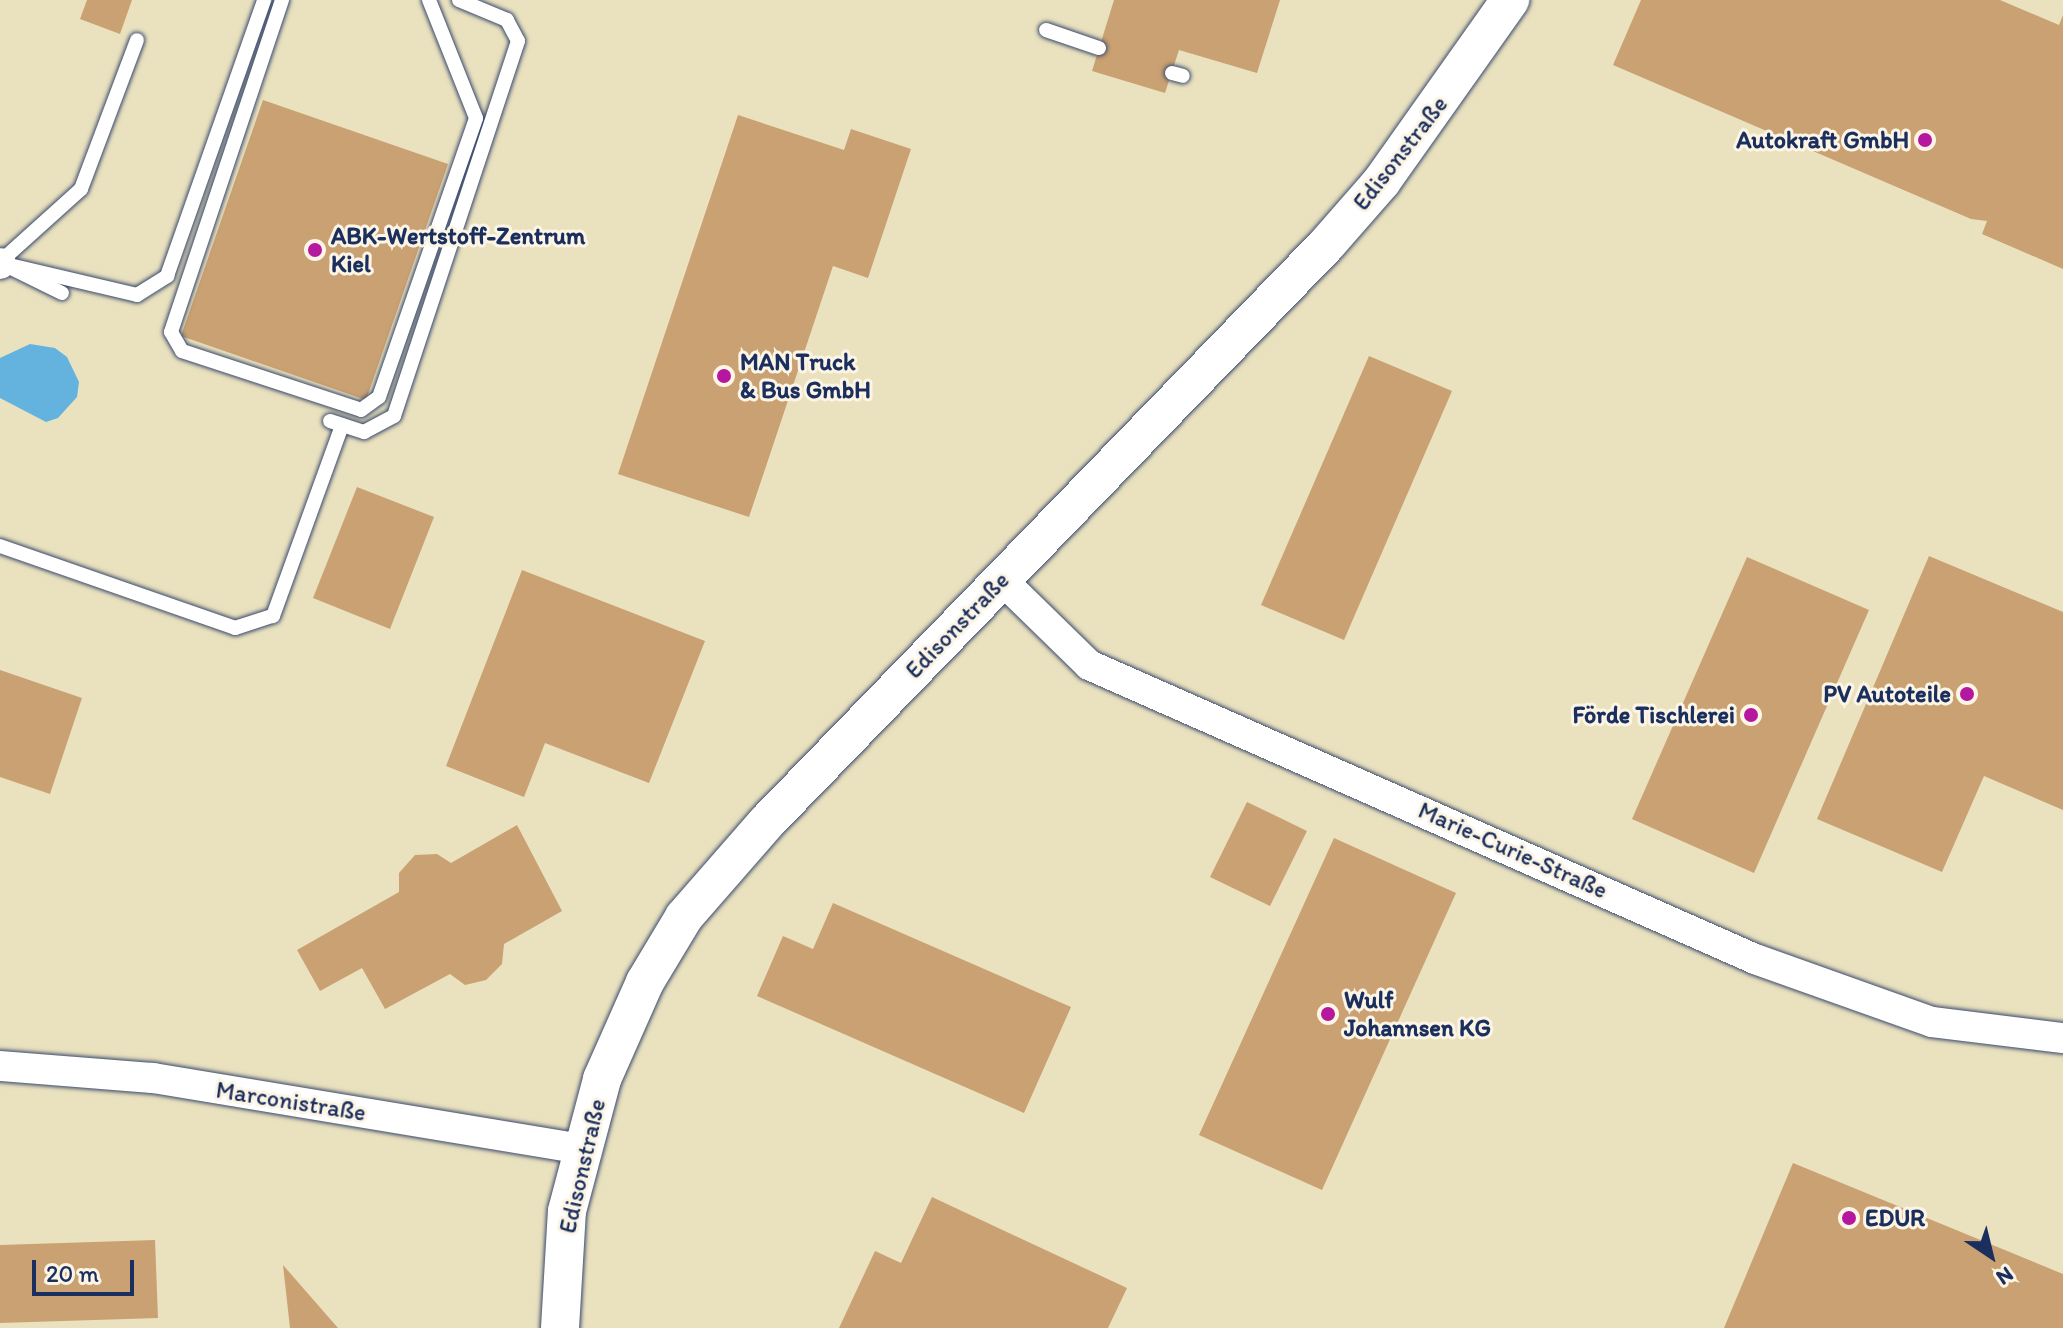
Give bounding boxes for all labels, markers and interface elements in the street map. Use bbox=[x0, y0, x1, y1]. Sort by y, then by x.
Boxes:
street label: Edisonstraße bbox=[1347, 90, 1453, 216]
place label: Autokraft GmbH bbox=[1736, 126, 1909, 154]
marker: Autokraft GmbH bbox=[1916, 131, 1934, 149]
place label: ABK-Wertstoff-Zentrum Kiel bbox=[331, 222, 585, 278]
marker: ABK-Wertstoff-Zentrum Kiel bbox=[306, 241, 324, 259]
place label: MAN Truck & Bus GmbH bbox=[740, 348, 872, 404]
marker: MAN Truck & Bus GmbH bbox=[715, 367, 733, 385]
street label: Edisonstraße bbox=[899, 566, 1015, 684]
place label: PV Autoteile bbox=[1823, 680, 1951, 708]
marker: PV Autoteile bbox=[1958, 685, 1976, 703]
place label: Förde Tischlerei bbox=[1573, 701, 1735, 729]
marker: Förde Tischlerei bbox=[1742, 706, 1760, 724]
street label: Marie-Curie-Straße bbox=[1414, 795, 1612, 905]
place label: Wulf Johannsen KG bbox=[1344, 986, 1491, 1042]
marker: Wulf Johannsen KG bbox=[1319, 1005, 1337, 1023]
street label: Marconistraße bbox=[214, 1075, 368, 1127]
street label: Edisonstraße bbox=[553, 1096, 611, 1236]
place label: EDUR bbox=[1865, 1204, 1925, 1232]
marker: EDUR bbox=[1840, 1209, 1858, 1227]
north arrow bbox=[1951, 1216, 2031, 1296]
scale bar bbox=[36, 1244, 138, 1294]
text: 20 m bbox=[46, 1259, 99, 1288]
text: N bbox=[1991, 1261, 2019, 1291]

